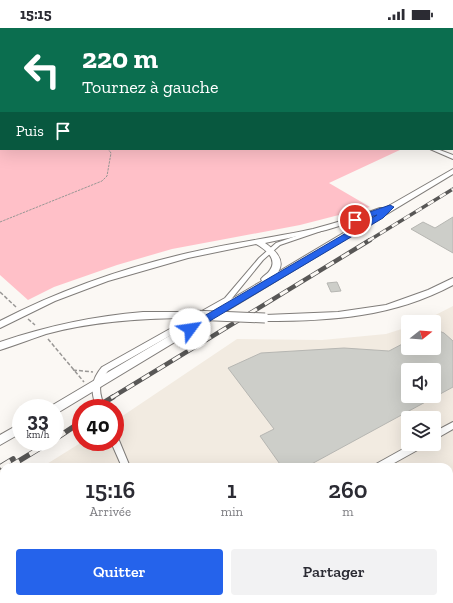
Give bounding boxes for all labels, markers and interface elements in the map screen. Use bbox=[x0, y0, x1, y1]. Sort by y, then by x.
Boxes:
text: 15:15 bbox=[20, 5, 52, 23]
text: 220 m bbox=[82, 42, 158, 75]
icon: left bbox=[16, 44, 68, 96]
text: Tournez à gauche bbox=[82, 76, 218, 98]
icon: arrive bbox=[52, 120, 74, 142]
text: Puis bbox=[16, 122, 44, 140]
pin bbox=[338, 203, 372, 237]
icon: arrive bbox=[344, 209, 366, 231]
position arrow bbox=[169, 308, 211, 350]
north arrow bbox=[401, 315, 441, 355]
map controls bbox=[401, 315, 441, 451]
button: sound bbox=[401, 363, 441, 403]
speed limit sign: 40 bbox=[72, 399, 124, 451]
text: 33 bbox=[27, 408, 49, 432]
button: layers bbox=[401, 411, 441, 451]
text: km/h bbox=[27, 429, 49, 441]
text: 15:16 bbox=[85, 475, 135, 504]
text: 1 bbox=[227, 475, 237, 504]
text: 260 bbox=[328, 475, 368, 504]
text: Arrivée bbox=[90, 504, 131, 519]
text: min bbox=[221, 504, 243, 519]
text: m bbox=[342, 504, 354, 519]
button: Quitter bbox=[16, 549, 223, 595]
button: Partager bbox=[231, 549, 437, 595]

